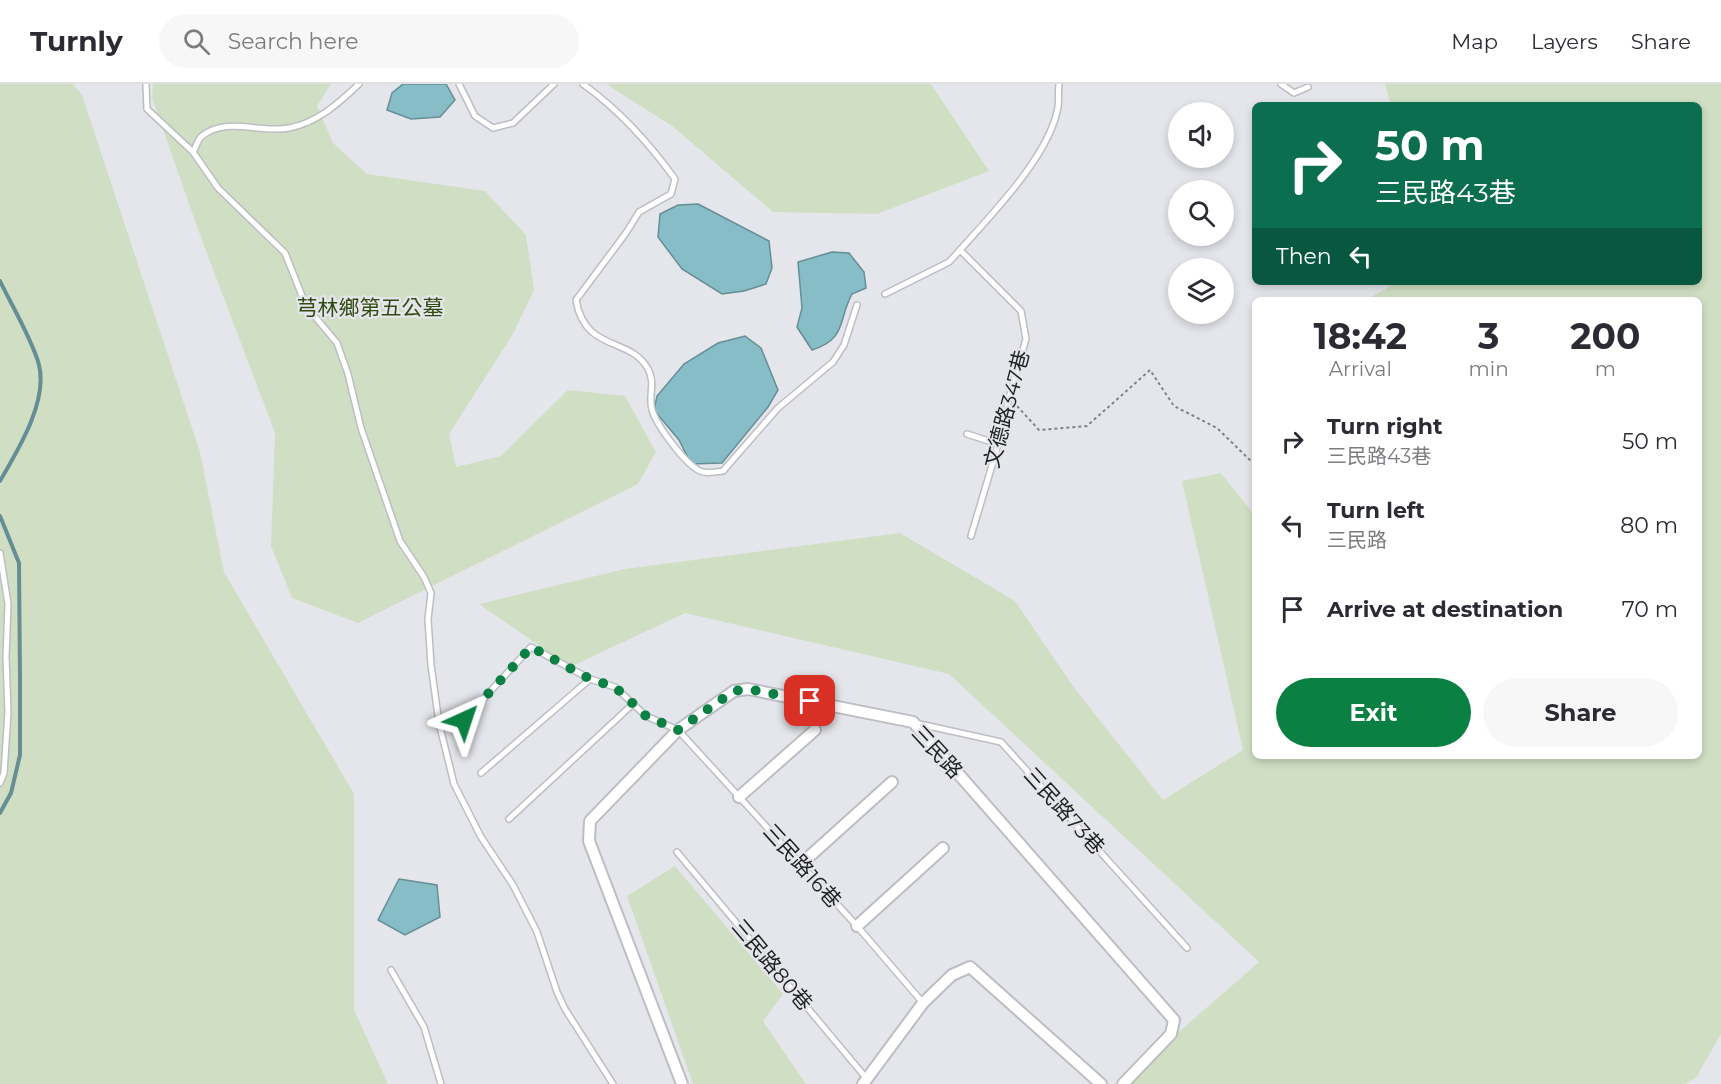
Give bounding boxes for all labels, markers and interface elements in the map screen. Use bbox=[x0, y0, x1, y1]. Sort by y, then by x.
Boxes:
search box bbox=[159, 14, 579, 68]
text: Turnly bbox=[30, 24, 123, 58]
icon: search bbox=[180, 25, 213, 58]
text: Search here bbox=[228, 28, 359, 55]
text: Map bbox=[1451, 29, 1498, 54]
text: Layers bbox=[1531, 29, 1598, 54]
text: Share bbox=[1631, 29, 1691, 54]
map controls bbox=[1168, 102, 1234, 324]
button: sound bbox=[1168, 102, 1234, 168]
text: 50 m bbox=[1375, 119, 1484, 171]
icon: right bbox=[1276, 126, 1354, 204]
text: 三民路43巷 bbox=[1375, 176, 1516, 209]
button: search bbox=[1168, 180, 1234, 246]
icon: left bbox=[1344, 240, 1377, 273]
text: Then bbox=[1276, 243, 1332, 270]
button: layers bbox=[1168, 258, 1234, 324]
park label: 芎林鄉第五公墓 bbox=[297, 295, 444, 320]
text: 18:42 bbox=[1314, 314, 1407, 358]
text: 3 bbox=[1478, 314, 1499, 358]
text: 200 bbox=[1570, 314, 1640, 358]
street label: 文德路347巷 bbox=[979, 347, 1034, 471]
text: Arrival bbox=[1329, 357, 1392, 381]
text: min bbox=[1469, 357, 1509, 381]
text: m bbox=[1595, 357, 1616, 381]
text: Turn right bbox=[1327, 413, 1442, 440]
icon: right bbox=[1276, 425, 1309, 458]
text: 50 m bbox=[1622, 428, 1678, 455]
text: 三民路43巷 bbox=[1327, 444, 1431, 468]
text: Turn left bbox=[1327, 497, 1425, 524]
icon: left bbox=[1276, 509, 1309, 542]
text: 80 m bbox=[1620, 512, 1678, 539]
text: 三民路 bbox=[1327, 528, 1387, 552]
icon: arrive bbox=[1276, 593, 1309, 626]
text: Arrive at destination bbox=[1327, 596, 1563, 623]
text: 70 m bbox=[1622, 596, 1678, 623]
pin bbox=[784, 675, 835, 726]
button: Exit bbox=[1276, 678, 1471, 747]
button: Share bbox=[1483, 678, 1678, 747]
icon: arrive bbox=[793, 684, 826, 717]
position arrow bbox=[432, 688, 496, 752]
street label: 三民路 bbox=[907, 720, 968, 783]
street label: 三民路73巷 bbox=[1019, 762, 1110, 859]
street label: 三民路16巷 bbox=[758, 819, 847, 913]
street label: 三民路80巷 bbox=[727, 914, 818, 1015]

